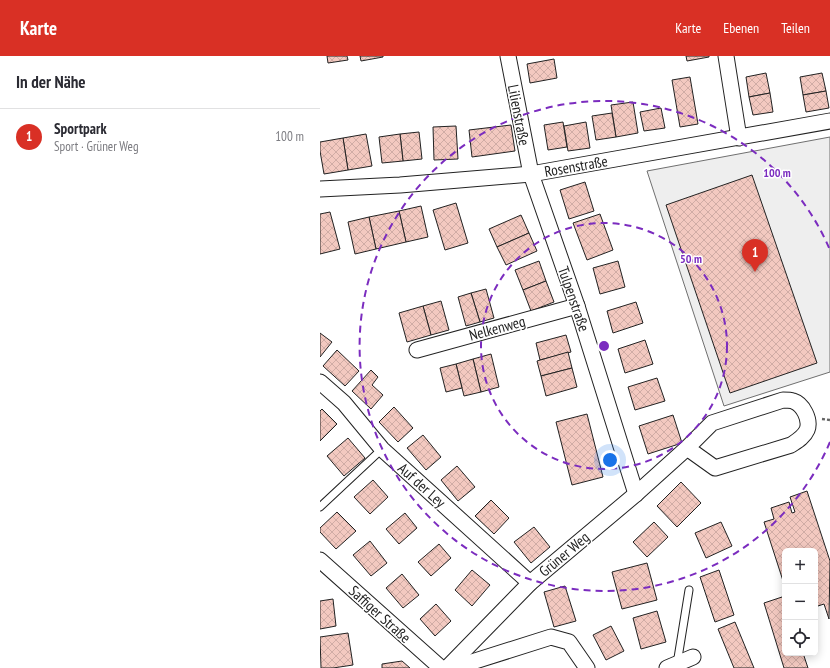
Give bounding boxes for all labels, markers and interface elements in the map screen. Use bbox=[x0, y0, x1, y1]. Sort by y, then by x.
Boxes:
text: Karte bbox=[20, 16, 57, 40]
text: Karte bbox=[675, 19, 701, 37]
text: Ebenen bbox=[723, 19, 759, 37]
text: Teilen bbox=[781, 19, 810, 37]
text: In der Nähe bbox=[16, 71, 86, 93]
street label: Lilienstraße bbox=[504, 83, 534, 147]
text: Sportpark bbox=[54, 119, 107, 138]
text: 1 bbox=[26, 128, 32, 145]
text: 100 m bbox=[275, 128, 304, 145]
text: Sport · Grüner Weg bbox=[54, 138, 139, 155]
street label: Rosenstraße bbox=[543, 151, 609, 181]
text: 100 m bbox=[763, 165, 791, 180]
pin: 1 bbox=[742, 239, 768, 272]
text: 50 m bbox=[680, 251, 702, 266]
street label: Tulpenstraße bbox=[554, 264, 594, 334]
street label: Nelkenweg bbox=[467, 311, 527, 345]
centre of rings bbox=[597, 339, 611, 353]
your location bbox=[600, 450, 620, 470]
street label: Auf der Ley bbox=[394, 459, 450, 512]
street label: Grüner Weg bbox=[535, 527, 593, 581]
map controls bbox=[782, 548, 818, 656]
button: + bbox=[782, 548, 818, 584]
street label: Saffiger Straße bbox=[345, 581, 415, 647]
button: − bbox=[782, 584, 818, 620]
button: locate bbox=[782, 620, 818, 656]

